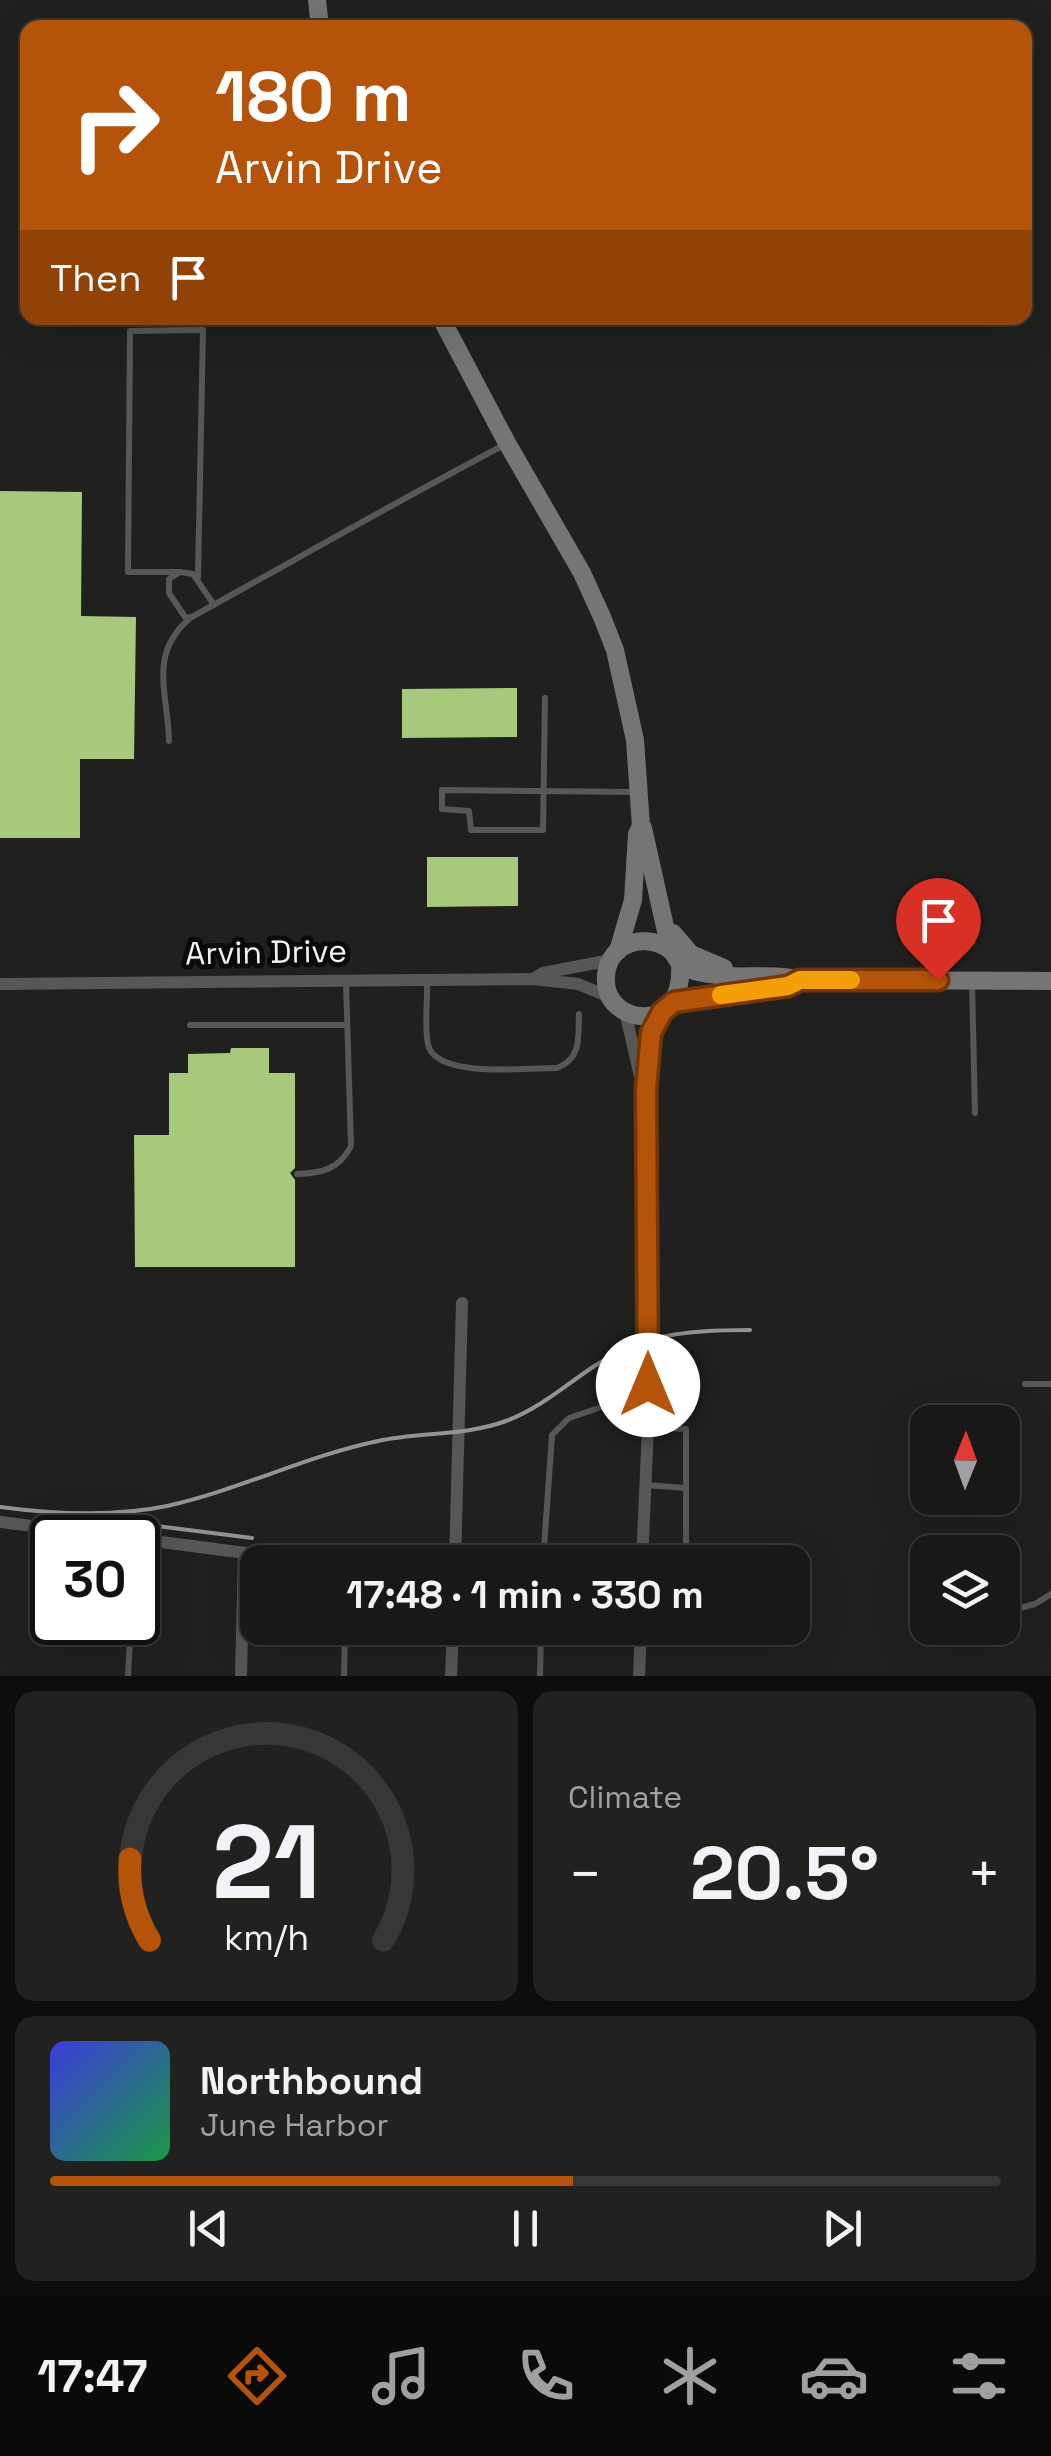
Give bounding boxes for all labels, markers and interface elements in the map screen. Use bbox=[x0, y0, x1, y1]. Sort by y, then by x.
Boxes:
text: 180 m bbox=[215, 52, 412, 141]
icon: right bbox=[50, 60, 180, 190]
text: Arvin Drive bbox=[215, 139, 443, 196]
icon: arrive bbox=[161, 250, 216, 305]
text: Then bbox=[50, 254, 141, 302]
pin bbox=[896, 878, 981, 981]
icon: arrive bbox=[911, 893, 966, 948]
street label: Arvin Drive bbox=[185, 931, 347, 973]
position arrow bbox=[596, 1333, 700, 1437]
north arrow bbox=[910, 1405, 1020, 1515]
map controls bbox=[910, 1405, 1020, 1645]
speed limit sign: 30 bbox=[30, 1515, 160, 1645]
button: layers bbox=[910, 1535, 1020, 1645]
text: 17:48 · 1 min · 330 m bbox=[346, 1571, 704, 1619]
text: Climate bbox=[568, 1777, 682, 1817]
text: 21 bbox=[212, 1796, 321, 1928]
text: 20.5° bbox=[690, 1825, 879, 1921]
text: − bbox=[568, 1839, 602, 1909]
text: + bbox=[967, 1839, 1001, 1909]
text: km/h bbox=[224, 1915, 309, 1960]
text: Northbound bbox=[200, 2057, 423, 2105]
text: June Harbor bbox=[200, 2105, 388, 2145]
icon: previous bbox=[181, 2201, 236, 2256]
icon: pause bbox=[498, 2201, 553, 2256]
icon: next bbox=[815, 2201, 870, 2256]
icon: directions bbox=[222, 2341, 292, 2411]
icon: music bbox=[366, 2341, 436, 2411]
icon: phone bbox=[511, 2341, 581, 2411]
icon: climate bbox=[655, 2341, 725, 2411]
icon: car bbox=[799, 2341, 869, 2411]
icon: filters bbox=[944, 2341, 1014, 2411]
text: 17:47 bbox=[37, 2348, 148, 2405]

